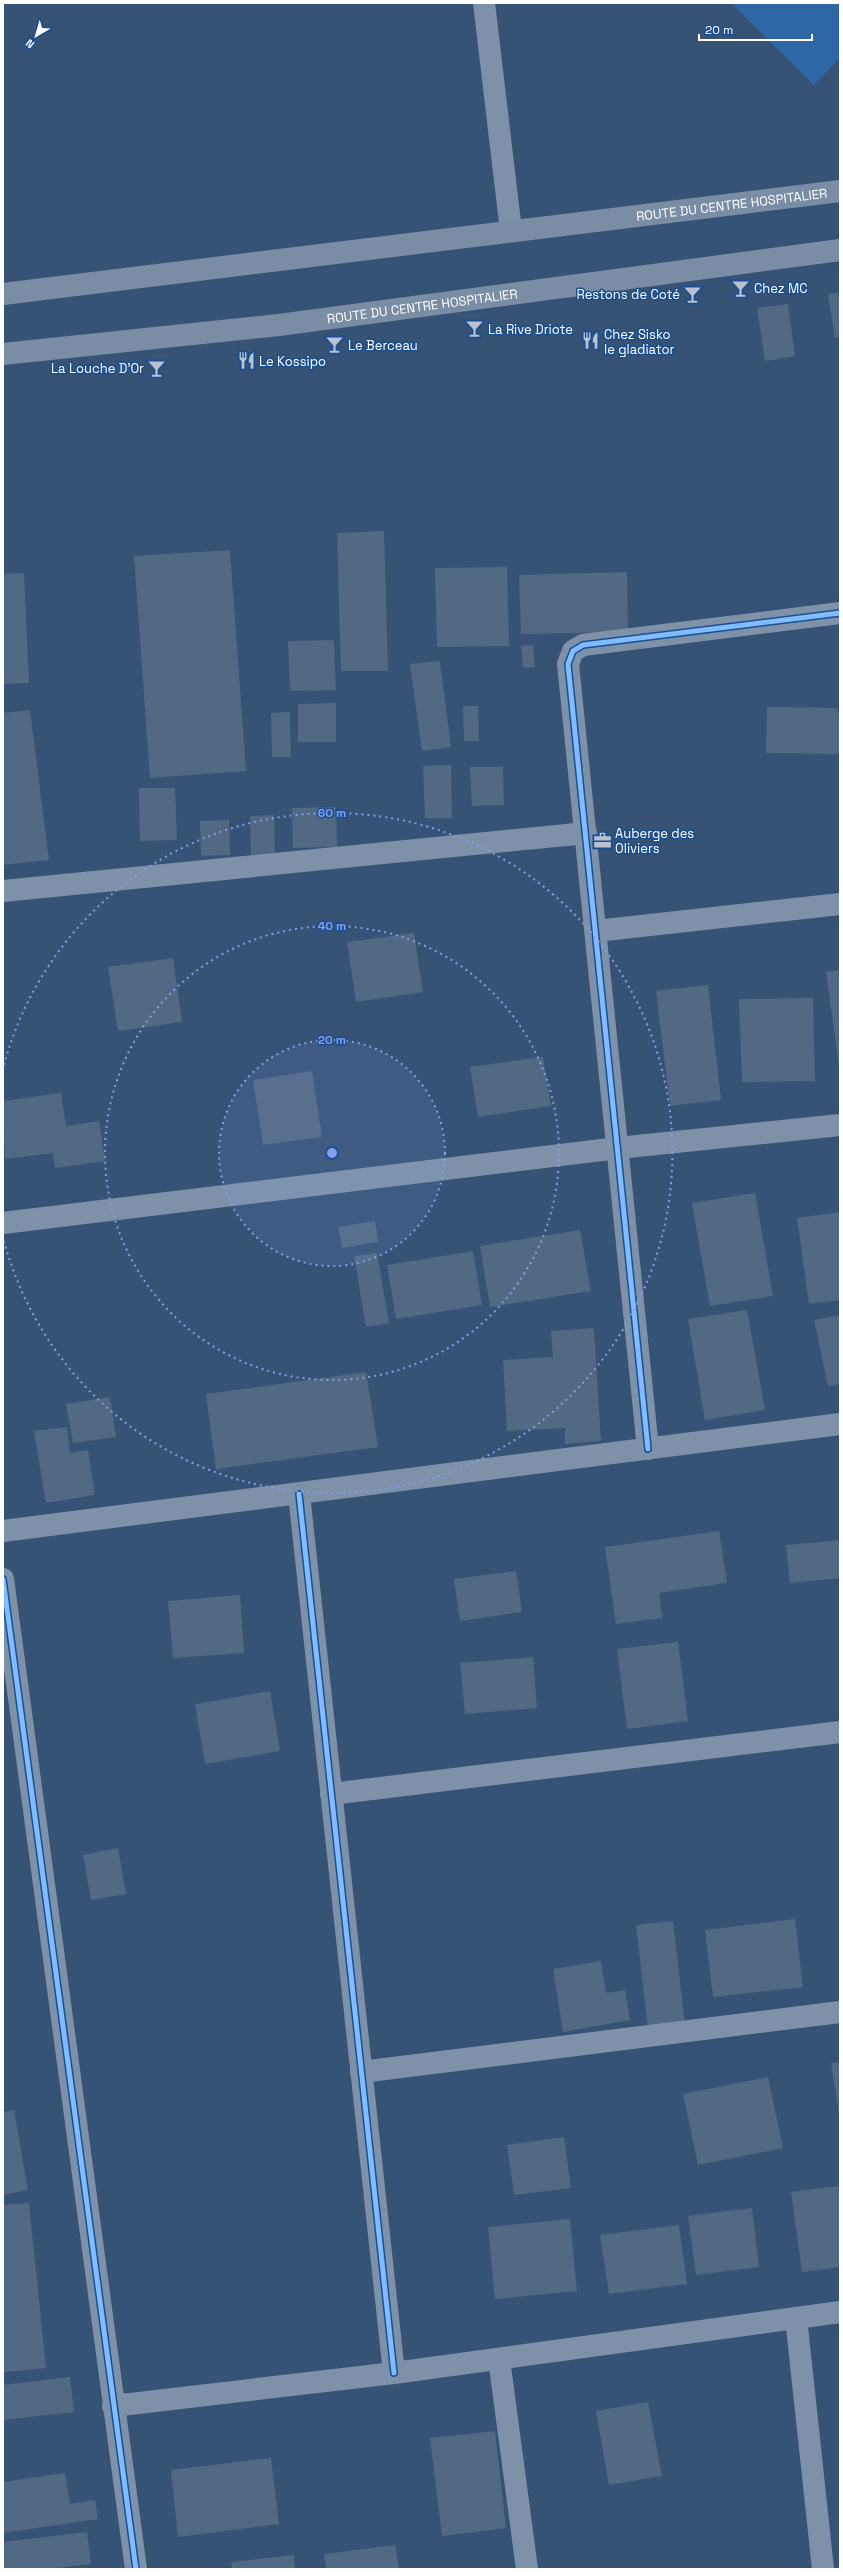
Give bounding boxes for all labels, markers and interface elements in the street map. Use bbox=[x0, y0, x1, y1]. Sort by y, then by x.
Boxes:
north arrow bbox=[16, 16, 56, 56]
scale bar bbox=[699, 16, 812, 42]
text: 20 m bbox=[705, 22, 733, 38]
text: N bbox=[23, 36, 37, 52]
street label: ROUTE DU CENTRE HOSPITALIER bbox=[635, 184, 828, 225]
bar icon: Chez MC bbox=[731, 278, 751, 298]
place label: Chez MC bbox=[754, 280, 807, 297]
bar icon: Restons de Coté bbox=[683, 284, 703, 304]
street label: ROUTE DU CENTRE HOSPITALIER bbox=[326, 285, 519, 327]
place label: Restons de Coté bbox=[576, 286, 680, 303]
bar icon: La Rive Driote bbox=[465, 319, 485, 339]
place label: La Rive Driote bbox=[488, 321, 573, 338]
place label: Chez Sisko le gladiator bbox=[604, 326, 674, 358]
restaurant icon: Chez Sisko le gladiator bbox=[581, 331, 601, 351]
bar icon: Le Berceau bbox=[325, 335, 345, 355]
place label: Le Berceau bbox=[348, 337, 418, 354]
restaurant icon: Le Kossipo bbox=[236, 351, 256, 371]
place label: Le Kossipo bbox=[259, 353, 326, 370]
bar icon: La Louche D'Or bbox=[147, 358, 167, 378]
place label: La Louche D'Or bbox=[51, 360, 144, 377]
text: 60 m bbox=[318, 805, 346, 821]
place label: Auberge des Oliviers bbox=[615, 825, 694, 857]
office icon: Auberge des Oliviers bbox=[592, 830, 612, 850]
text: 40 m bbox=[318, 918, 346, 934]
text: 20 m bbox=[318, 1032, 346, 1048]
centre of rings bbox=[325, 1146, 339, 1160]

